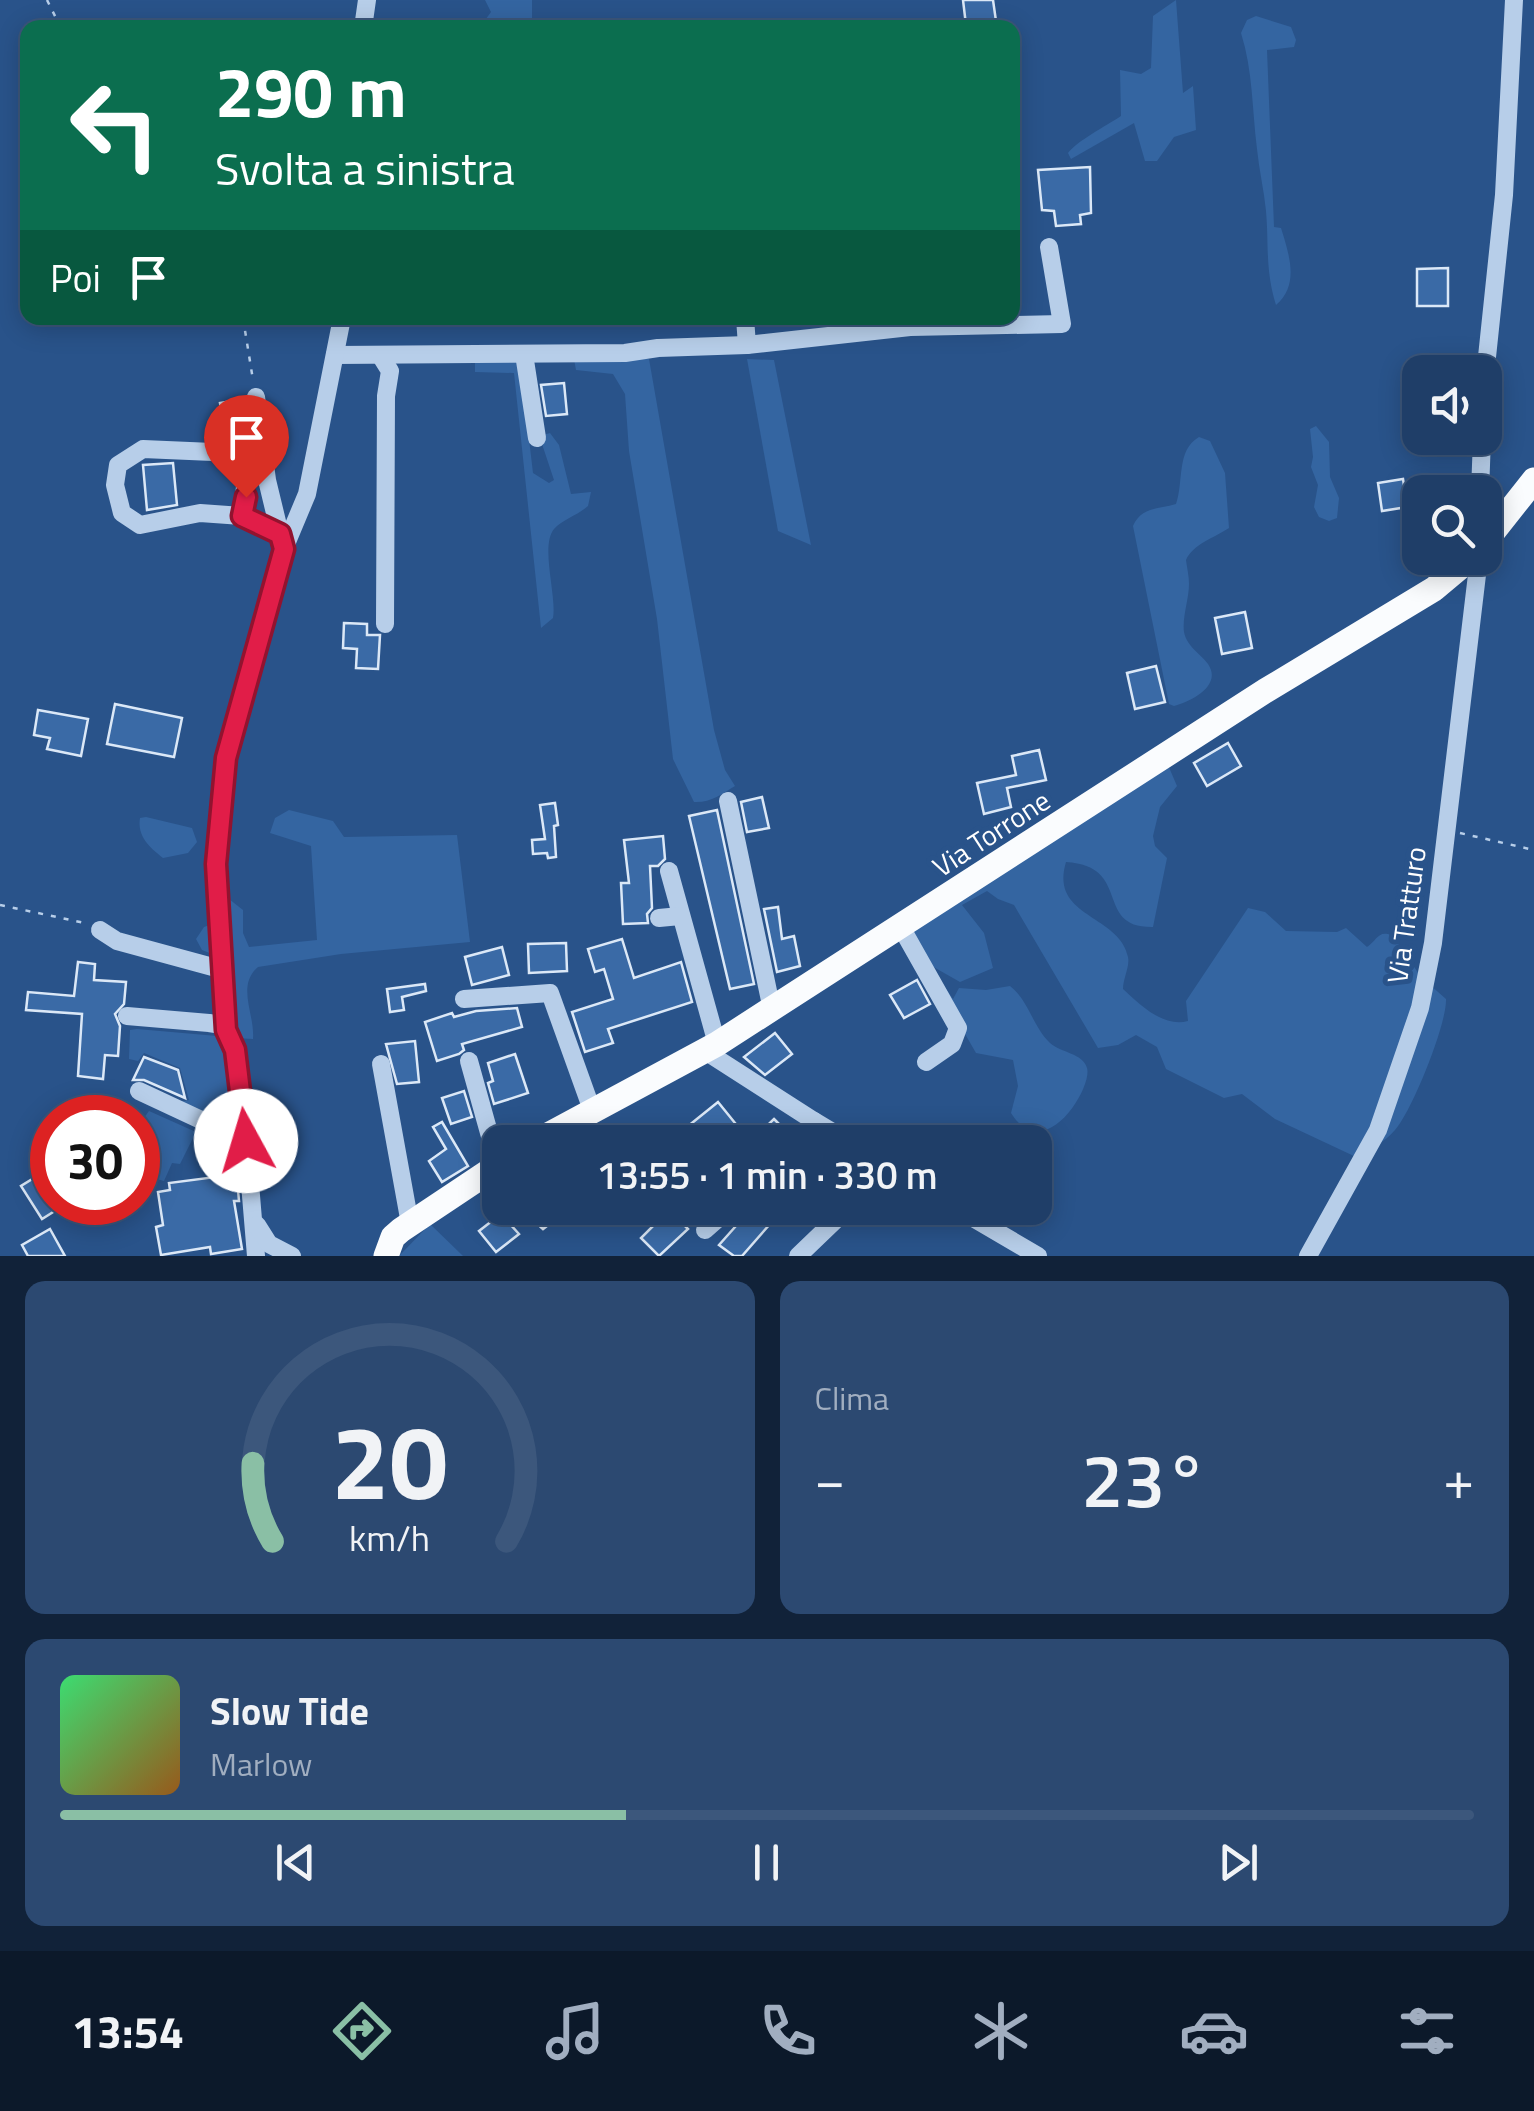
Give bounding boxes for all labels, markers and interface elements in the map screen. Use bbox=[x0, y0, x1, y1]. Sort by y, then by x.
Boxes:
text: 290 m bbox=[215, 38, 407, 144]
icon: left bbox=[50, 60, 180, 190]
text: Svolta a sinistra bbox=[215, 134, 515, 202]
text: Poi bbox=[50, 249, 101, 307]
icon: arrive bbox=[121, 250, 176, 305]
map controls bbox=[1402, 355, 1502, 575]
button: sound bbox=[1402, 355, 1502, 455]
pin bbox=[204, 395, 289, 498]
icon: arrive bbox=[219, 410, 274, 465]
button: search bbox=[1402, 475, 1502, 575]
street label: Via Torrone bbox=[924, 779, 1058, 887]
street label: Via Tratturo bbox=[1375, 844, 1437, 986]
position arrow bbox=[194, 1089, 298, 1193]
speed limit sign: 30 bbox=[30, 1095, 160, 1225]
text: 13:55 · 1 min · 330 m bbox=[596, 1146, 938, 1204]
text: Clima bbox=[815, 1374, 889, 1422]
text: 20 bbox=[332, 1381, 448, 1539]
text: 23° bbox=[1081, 1422, 1207, 1536]
text: − bbox=[815, 1437, 845, 1520]
text: + bbox=[1443, 1437, 1474, 1520]
text: km/h bbox=[349, 1510, 430, 1565]
text: Slow Tide bbox=[210, 1682, 369, 1740]
text: Marlow bbox=[210, 1740, 313, 1788]
icon: previous bbox=[268, 1835, 323, 1890]
icon: pause bbox=[739, 1835, 794, 1890]
icon: next bbox=[1211, 1835, 1266, 1890]
icon: directions bbox=[327, 1996, 397, 2066]
icon: music bbox=[540, 1996, 610, 2066]
icon: phone bbox=[753, 1996, 823, 2066]
icon: climate bbox=[966, 1996, 1036, 2066]
icon: car bbox=[1179, 1996, 1249, 2066]
icon: filters bbox=[1392, 1996, 1462, 2066]
text: 13:54 bbox=[72, 1997, 184, 2065]

